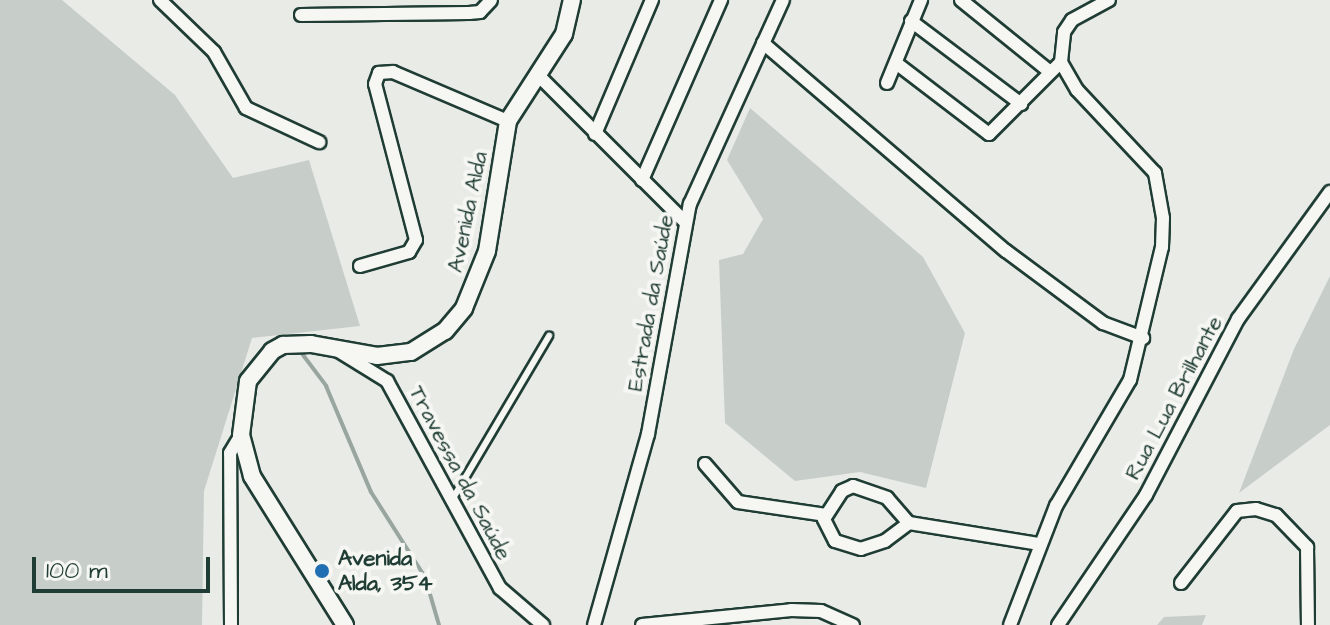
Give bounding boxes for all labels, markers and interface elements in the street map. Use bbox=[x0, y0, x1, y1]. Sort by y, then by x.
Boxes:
street label: Avenida Alda bbox=[442, 149, 494, 275]
street label: Estrada da Saúde bbox=[622, 213, 680, 393]
street label: Rua Lua Brilhante bbox=[1120, 312, 1228, 484]
street label: Travessa da Saúde bbox=[403, 381, 517, 565]
scale bar bbox=[36, 541, 214, 591]
place label: Avenida Alda, 354 bbox=[338, 545, 432, 596]
text: 100 m bbox=[46, 554, 108, 588]
marker: Avenida Alda, 354 bbox=[313, 562, 331, 580]

